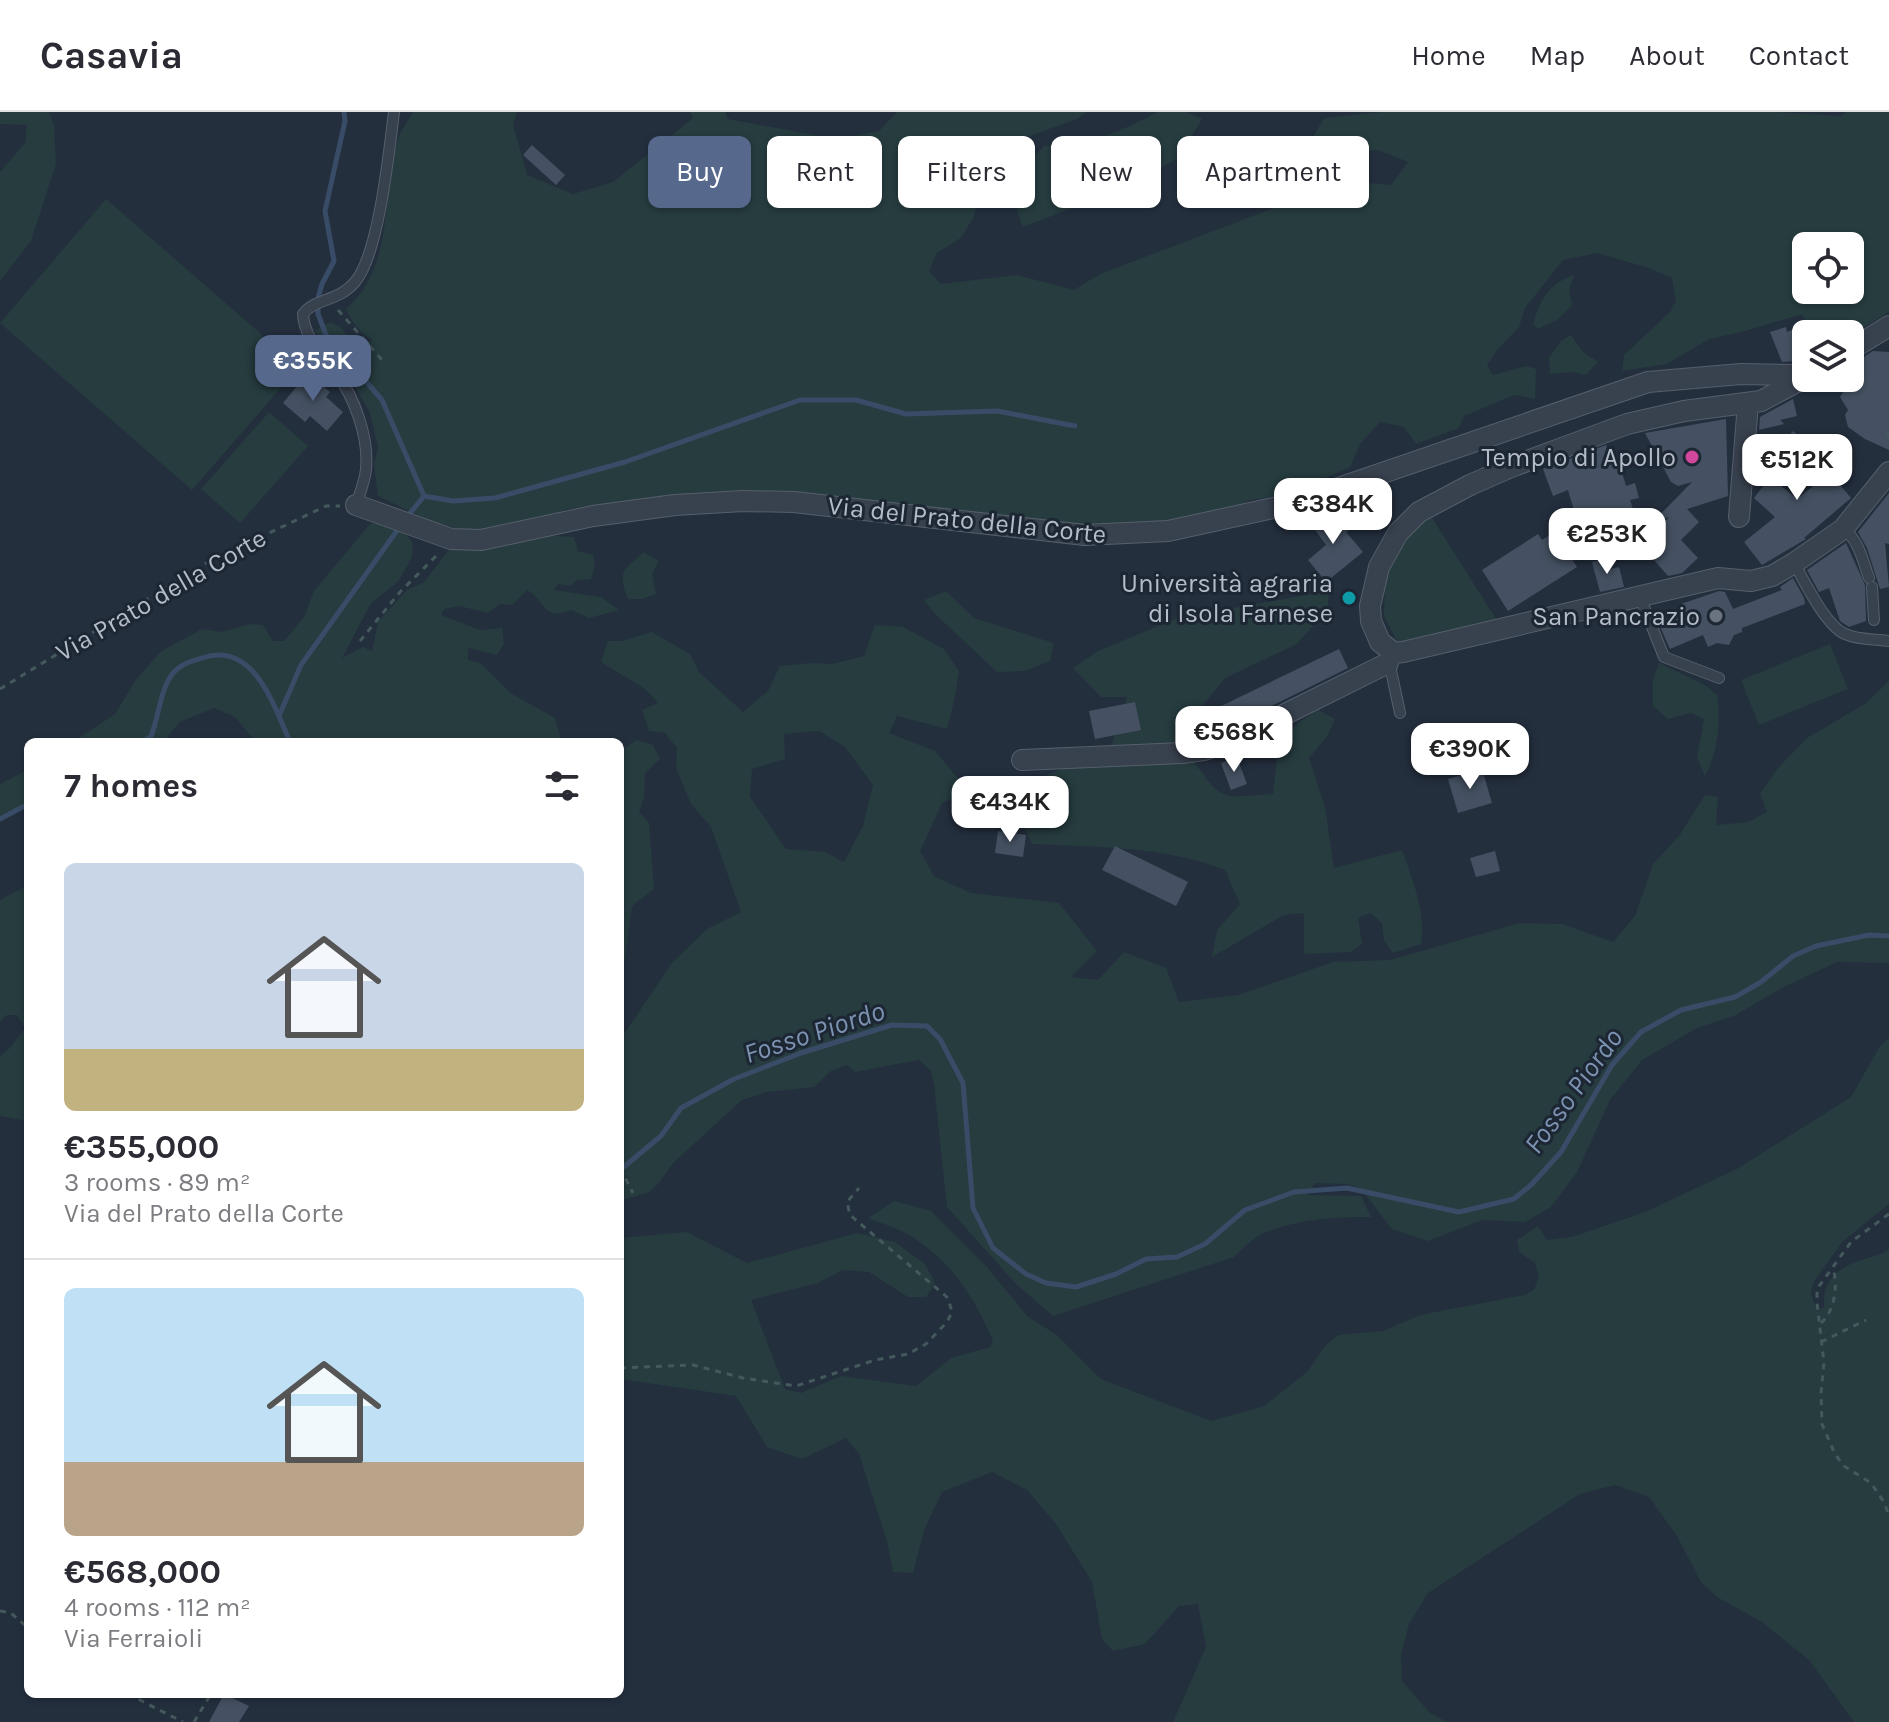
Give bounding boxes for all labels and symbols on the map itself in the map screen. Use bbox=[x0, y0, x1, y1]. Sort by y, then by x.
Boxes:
pin: €355K bbox=[257, 335, 369, 403]
pin: €512K bbox=[1741, 434, 1853, 502]
place label: Tempio di Apollo bbox=[1481, 442, 1676, 473]
marker: Tempio di Apollo bbox=[1683, 448, 1701, 466]
pin: €384K bbox=[1277, 478, 1389, 546]
street label: Via del Prato della Corte bbox=[826, 490, 1108, 550]
pin: €253K bbox=[1551, 508, 1663, 576]
street label: Via Prato della Corte bbox=[50, 522, 272, 668]
place label: Università agraria di Isola Farnese bbox=[1121, 568, 1333, 629]
marker: Università agraria di Isola Farnese bbox=[1340, 589, 1358, 607]
place label: San Pancrazio bbox=[1532, 601, 1700, 632]
marker: San Pancrazio bbox=[1707, 607, 1725, 625]
pin: €568K bbox=[1178, 706, 1290, 774]
pin: €390K bbox=[1414, 723, 1526, 791]
pin: €434K bbox=[954, 776, 1066, 844]
water label: Fosso Piordo bbox=[739, 994, 889, 1070]
water label: Fosso Piordo bbox=[1517, 1022, 1629, 1160]

